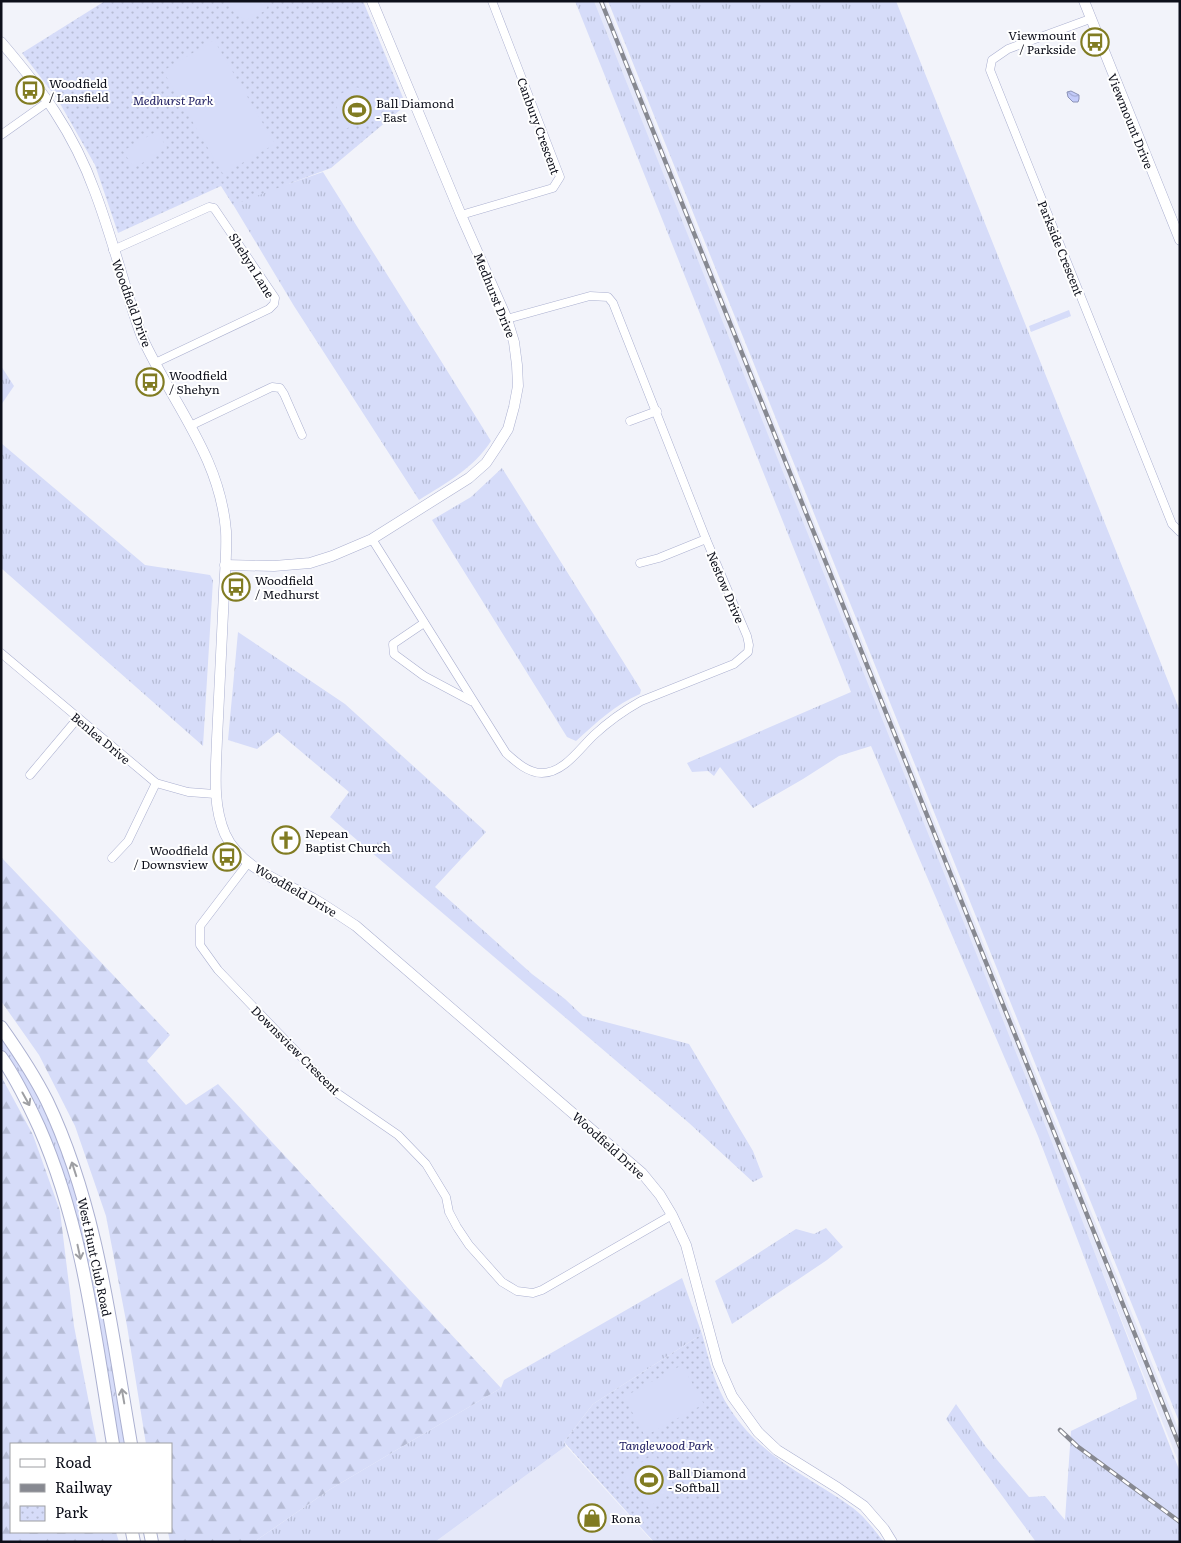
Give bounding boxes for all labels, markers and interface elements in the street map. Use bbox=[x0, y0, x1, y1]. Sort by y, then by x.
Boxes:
place label: Viewmount / Parkside bbox=[1008, 26, 1076, 58]
bus stop icon: Viewmount / Parkside bbox=[1080, 27, 1110, 57]
street label: Viewmount Drive bbox=[1104, 71, 1158, 171]
place label: Woodfield / Lansfield bbox=[49, 74, 109, 106]
bus stop icon: Woodfield / Lansfield bbox=[15, 75, 45, 105]
street label: Canbury Crescent bbox=[513, 75, 565, 177]
park label: Medhurst Park bbox=[133, 91, 214, 109]
place label: Ball Diamond - East bbox=[376, 94, 455, 126]
sports icon: Ball Diamond - East bbox=[342, 95, 372, 125]
street label: Parkside Crescent bbox=[1034, 198, 1088, 299]
street label: Shehyn Lane bbox=[225, 229, 279, 301]
street label: Medhurst Drive bbox=[470, 250, 520, 340]
street label: Woodfield Drive bbox=[108, 257, 156, 349]
place label: Woodfield / Shehyn bbox=[169, 366, 228, 398]
bus stop icon: Woodfield / Shehyn bbox=[135, 367, 165, 397]
street label: Nestow Drive bbox=[703, 548, 749, 626]
place label: Woodfield / Medhurst bbox=[255, 571, 319, 603]
bus stop icon: Woodfield / Medhurst bbox=[221, 572, 251, 602]
street label: Benlea Drive bbox=[67, 708, 135, 768]
place label: Nepean Baptist Church bbox=[305, 824, 391, 856]
church icon: Nepean Baptist Church bbox=[271, 825, 301, 855]
place label: Woodfield / Downsview bbox=[133, 841, 209, 873]
bus stop icon: Woodfield / Downsview bbox=[212, 842, 242, 872]
street label: Woodfield Drive bbox=[252, 859, 340, 921]
street label: Downsview Crescent bbox=[247, 1001, 345, 1099]
one-way arrow bbox=[21, 1091, 31, 1106]
street label: Woodfield Drive bbox=[569, 1107, 649, 1183]
one-way arrow bbox=[69, 1162, 78, 1178]
street label: West Hunt Club Road bbox=[74, 1196, 117, 1319]
one-way arrow bbox=[75, 1243, 84, 1259]
one-way arrow bbox=[117, 1389, 127, 1405]
park label: Tanglewood Park bbox=[619, 1436, 714, 1454]
legend bbox=[10, 1443, 172, 1533]
text: Road bbox=[55, 1450, 91, 1473]
place label: Ball Diamond - Softball bbox=[668, 1464, 747, 1496]
sports icon: Ball Diamond - Softball bbox=[634, 1465, 664, 1495]
text: Railway bbox=[55, 1475, 113, 1498]
text: Park bbox=[55, 1500, 89, 1523]
shop icon: Rona bbox=[577, 1503, 607, 1533]
place label: Rona bbox=[611, 1509, 641, 1527]

